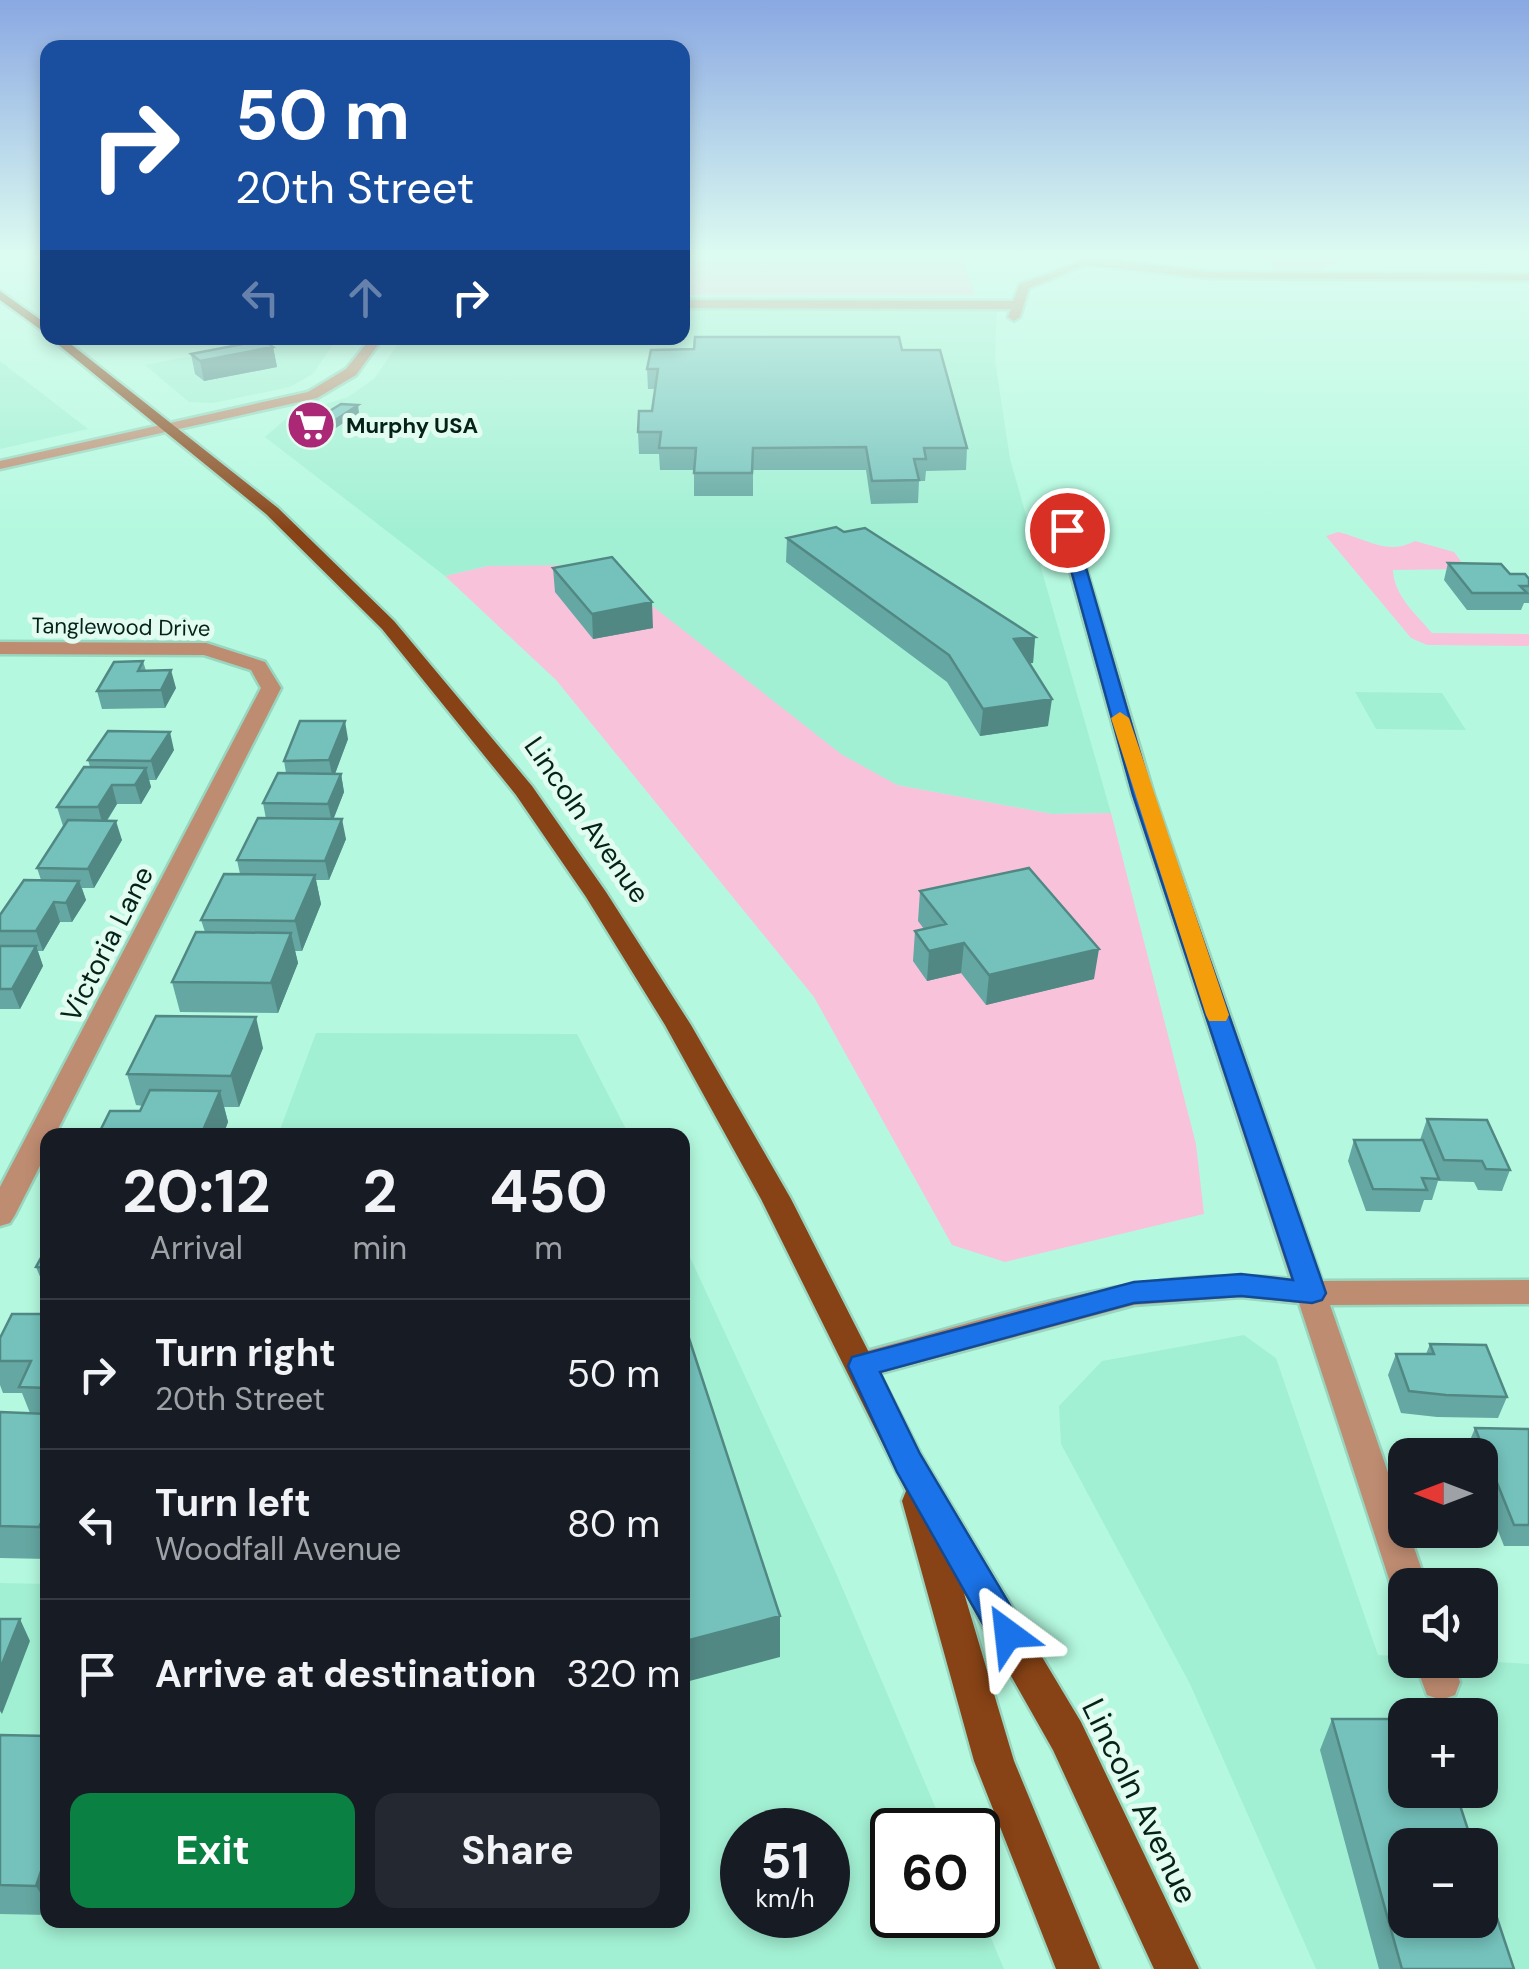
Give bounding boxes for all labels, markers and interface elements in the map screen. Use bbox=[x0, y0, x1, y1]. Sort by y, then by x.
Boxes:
text: 50 m bbox=[235, 70, 410, 161]
icon: right bbox=[70, 80, 200, 210]
text: 20th Street bbox=[235, 158, 474, 217]
icon: left bbox=[233, 270, 288, 325]
icon: ahead bbox=[338, 270, 393, 325]
icon: right bbox=[443, 270, 498, 325]
supermarket icon: Murphy USA bbox=[285, 399, 337, 451]
place label: Murphy USA bbox=[346, 411, 478, 440]
pin bbox=[1025, 488, 1110, 573]
icon: arrive bbox=[1040, 503, 1095, 558]
street label: Tanglewood Drive bbox=[31, 611, 211, 643]
street label: Lincoln Avenue bbox=[516, 729, 658, 911]
street label: Victoria Lane bbox=[52, 860, 162, 1028]
text: 20:12 bbox=[122, 1152, 270, 1231]
text: 2 bbox=[363, 1152, 397, 1231]
text: 450 bbox=[489, 1152, 608, 1231]
text: Arrival bbox=[150, 1227, 243, 1269]
text: min bbox=[353, 1227, 407, 1269]
text: m bbox=[534, 1227, 563, 1269]
text: Turn right bbox=[155, 1328, 336, 1378]
icon: right bbox=[70, 1347, 125, 1402]
text: 50 m bbox=[567, 1349, 660, 1399]
text: 20th Street bbox=[155, 1378, 325, 1420]
north arrow bbox=[1388, 1438, 1498, 1548]
map controls bbox=[1388, 1438, 1498, 1938]
text: Turn left bbox=[155, 1478, 311, 1528]
icon: left bbox=[70, 1497, 125, 1552]
text: 80 m bbox=[567, 1499, 660, 1549]
text: Woodfall Avenue bbox=[155, 1528, 402, 1570]
button: sound bbox=[1388, 1568, 1498, 1678]
position arrow bbox=[956, 1582, 1060, 1686]
icon: arrive bbox=[70, 1647, 125, 1702]
text: Arrive at destination bbox=[155, 1649, 537, 1699]
text: 320 m bbox=[567, 1649, 680, 1699]
street label: Lincoln Avenue bbox=[1072, 1692, 1208, 1910]
button: + bbox=[1388, 1698, 1498, 1808]
button: Exit bbox=[70, 1793, 355, 1908]
button: Share bbox=[375, 1793, 660, 1908]
speed limit sign: 60 bbox=[870, 1808, 1000, 1938]
text: 51 bbox=[760, 1828, 810, 1894]
button: − bbox=[1388, 1828, 1498, 1938]
text: km/h bbox=[755, 1882, 815, 1915]

